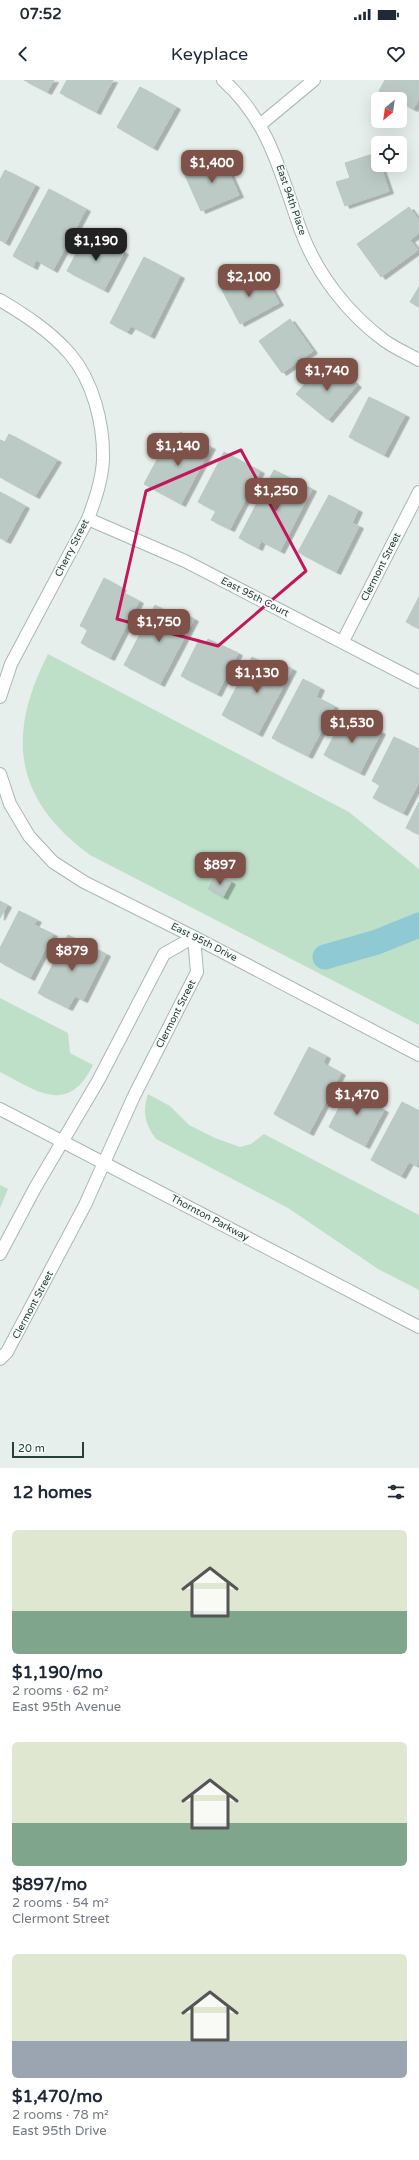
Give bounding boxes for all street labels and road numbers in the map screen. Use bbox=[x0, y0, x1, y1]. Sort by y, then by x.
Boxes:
street label: East 94th Place bbox=[273, 163, 309, 237]
street label: Cherry Street bbox=[52, 517, 92, 579]
street label: Clermont Street bbox=[359, 531, 403, 603]
street label: East 95th Court bbox=[219, 575, 291, 619]
street label: East 95th Drive bbox=[169, 920, 239, 964]
street label: Clermont Street bbox=[154, 978, 198, 1050]
street label: Thornton Parkway bbox=[169, 1192, 252, 1244]
street label: Clermont Street bbox=[10, 1269, 56, 1341]

